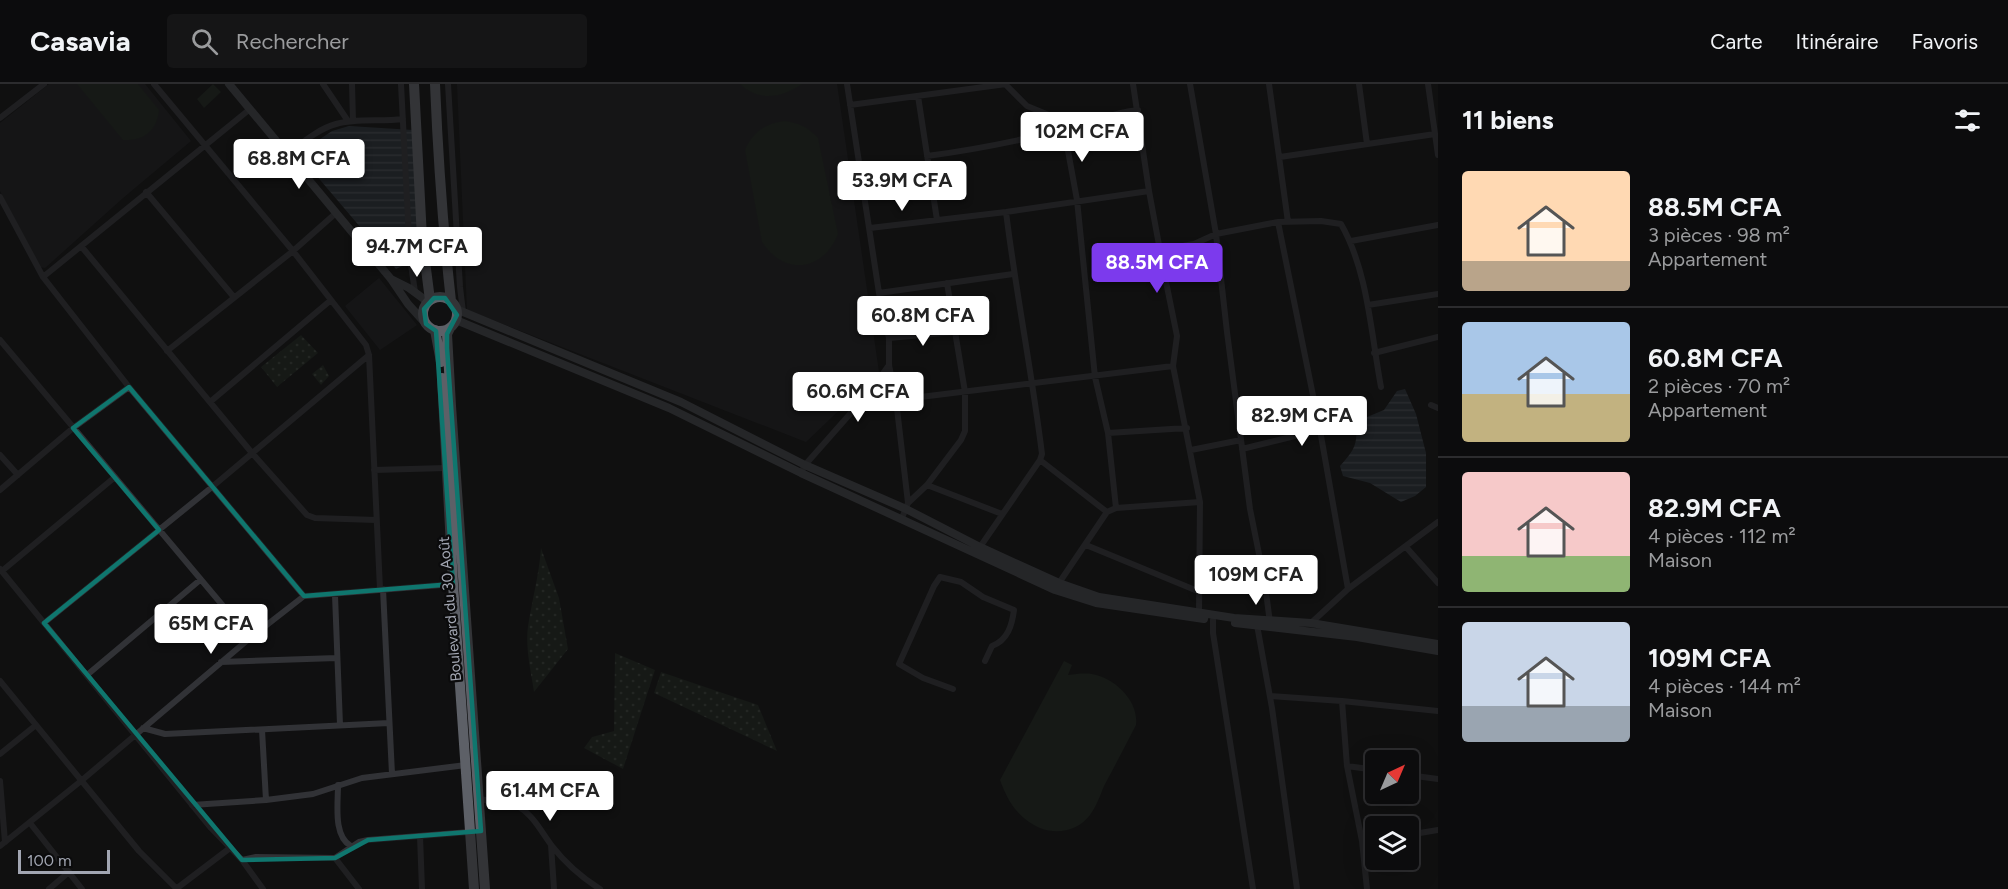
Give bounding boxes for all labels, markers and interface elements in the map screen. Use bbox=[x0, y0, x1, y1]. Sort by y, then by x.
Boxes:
search box bbox=[167, 14, 587, 68]
text: Casavia bbox=[30, 24, 131, 58]
icon: search bbox=[188, 25, 221, 58]
text: Rechercher bbox=[236, 28, 349, 55]
text: Carte bbox=[1710, 29, 1763, 54]
text: Itinéraire bbox=[1796, 29, 1879, 54]
text: Favoris bbox=[1912, 29, 1978, 54]
text: 11 biens bbox=[1462, 104, 1554, 136]
icon: filters bbox=[1951, 104, 1984, 137]
pin: 102M CFA bbox=[1020, 112, 1144, 163]
text: 102M CFA bbox=[1035, 119, 1129, 143]
pin: 68.8M CFA bbox=[230, 139, 368, 190]
text: 68.8M CFA bbox=[248, 146, 350, 170]
pin: 53.9M CFA bbox=[833, 161, 971, 212]
text: 53.9M CFA bbox=[851, 168, 953, 192]
text: 88.5M CFA bbox=[1648, 191, 1782, 223]
icon: home bbox=[1510, 195, 1582, 267]
text: 3 pièces · 98 m² bbox=[1648, 223, 1790, 247]
pin: 94.7M CFA bbox=[348, 227, 486, 278]
text: 94.7M CFA bbox=[366, 234, 468, 258]
pin: 88.5M CFA bbox=[1088, 243, 1226, 294]
text: Appartement bbox=[1648, 247, 1767, 271]
text: 88.5M CFA bbox=[1106, 250, 1208, 274]
pin: 60.8M CFA bbox=[854, 296, 992, 347]
text: 60.8M CFA bbox=[871, 303, 975, 327]
text: 60.8M CFA bbox=[1648, 342, 1783, 374]
icon: home bbox=[1510, 346, 1582, 418]
pin: 60.6M CFA bbox=[789, 372, 927, 423]
text: 2 pièces · 70 m² bbox=[1648, 374, 1790, 398]
text: 60.6M CFA bbox=[807, 379, 909, 403]
pin: 82.9M CFA bbox=[1233, 396, 1371, 447]
text: Appartement bbox=[1648, 398, 1767, 422]
text: 82.9M CFA bbox=[1251, 403, 1353, 427]
text: 82.9M CFA bbox=[1648, 492, 1781, 524]
icon: home bbox=[1510, 496, 1582, 568]
text: 4 pièces · 112 m² bbox=[1648, 524, 1796, 548]
street label: Boulevard du 30 Août bbox=[435, 535, 465, 682]
text: Maison bbox=[1648, 548, 1712, 572]
pin: 109M CFA bbox=[1194, 555, 1318, 606]
text: 109M CFA bbox=[1209, 562, 1303, 586]
pin: 65M CFA bbox=[156, 604, 266, 655]
text: 65M CFA bbox=[169, 611, 253, 635]
text: 109M CFA bbox=[1648, 642, 1771, 674]
icon: home bbox=[1510, 646, 1582, 718]
text: 4 pièces · 144 m² bbox=[1648, 674, 1801, 698]
text: Maison bbox=[1648, 698, 1712, 722]
north arrow bbox=[1365, 750, 1419, 804]
map controls bbox=[1365, 750, 1419, 870]
pin: 61.4M CFA bbox=[481, 771, 619, 822]
text: 61.4M CFA bbox=[500, 778, 600, 802]
button: layers bbox=[1365, 816, 1419, 870]
scale bar bbox=[18, 847, 110, 874]
text: 100 m bbox=[27, 851, 72, 870]

